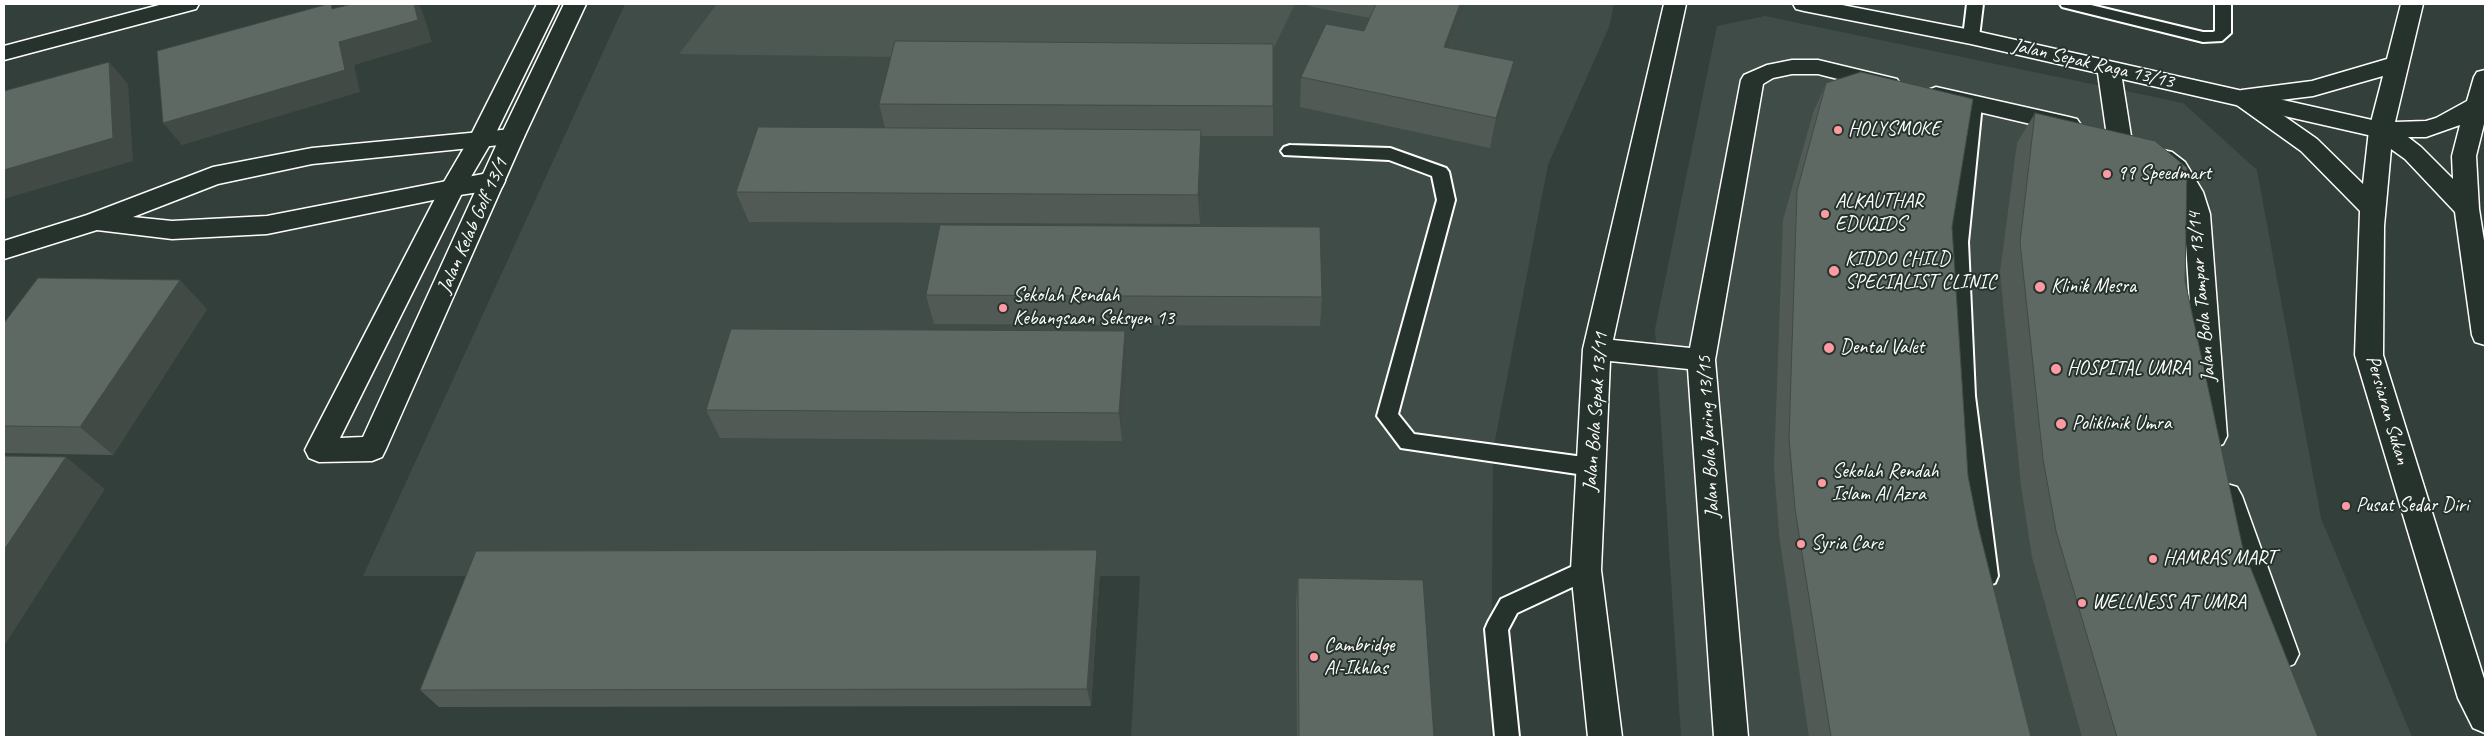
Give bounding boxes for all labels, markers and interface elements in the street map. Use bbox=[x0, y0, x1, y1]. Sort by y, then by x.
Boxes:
street label: Jalan Sepak Raga 13/13 bbox=[2010, 34, 2176, 94]
place label: HOLYSMOKE bbox=[1848, 118, 1940, 142]
marker: HOLYSMOKE bbox=[1832, 124, 1844, 136]
street label: Jalan Kelab Golf 13/1 bbox=[433, 155, 513, 297]
place label: 99 Speedmart bbox=[2117, 162, 2211, 186]
marker: 99 Speedmart bbox=[2101, 168, 2113, 180]
place label: ALKAUTHAR EDUQIDS bbox=[1835, 190, 1923, 237]
marker: ALKAUTHAR EDUQIDS bbox=[1819, 208, 1831, 220]
street label: Jalan Bola Tampar 13/14 bbox=[2183, 211, 2221, 383]
place label: KIDDO CHILD SPECIALIST CLINIC bbox=[1845, 248, 1996, 295]
marker: KIDDO CHILD SPECIALIST CLINIC bbox=[1827, 264, 1841, 278]
place label: Klinik Mesra bbox=[2051, 275, 2136, 299]
marker: Klinik Mesra bbox=[2033, 280, 2047, 294]
place label: Sekolah Rendah Kebangsaan Seksyen 13 bbox=[1013, 284, 1174, 331]
marker: Sekolah Rendah Kebangsaan Seksyen 13 bbox=[997, 302, 1009, 314]
street label: Jalan Bola Sepak 13/11 bbox=[1578, 331, 1614, 493]
place label: Dental Valet bbox=[1840, 336, 1924, 360]
marker: Dental Valet bbox=[1822, 341, 1836, 355]
street label: Persiaran Sukan bbox=[2360, 353, 2414, 467]
street label: Jalan Bola Jaring 13/15 bbox=[1693, 355, 1725, 519]
place label: HOSPITAL UMRA bbox=[2067, 357, 2191, 381]
marker: HOSPITAL UMRA bbox=[2049, 362, 2063, 376]
place label: Poliklinik Umra bbox=[2072, 412, 2172, 436]
marker: Poliklinik Umra bbox=[2054, 417, 2068, 431]
place label: Sekolah Rendah Islam Al Azra bbox=[1832, 460, 1939, 507]
marker: Sekolah Rendah Islam Al Azra bbox=[1816, 477, 1828, 489]
place label: Pusat Sedar Diri bbox=[2356, 494, 2469, 518]
marker: Pusat Sedar Diri bbox=[2340, 500, 2352, 512]
place label: Syria Care bbox=[1811, 532, 1883, 556]
marker: Syria Care bbox=[1795, 538, 1807, 550]
place label: HAMRAS MART bbox=[2163, 547, 2276, 571]
marker: HAMRAS MART bbox=[2147, 553, 2159, 565]
place label: WELLNESS AT UMRA bbox=[2092, 591, 2246, 615]
marker: WELLNESS AT UMRA bbox=[2076, 597, 2088, 609]
place label: Cambridge Al-Ikhlas bbox=[1324, 634, 1394, 681]
marker: Cambridge Al-Ikhlas bbox=[1308, 651, 1320, 663]

